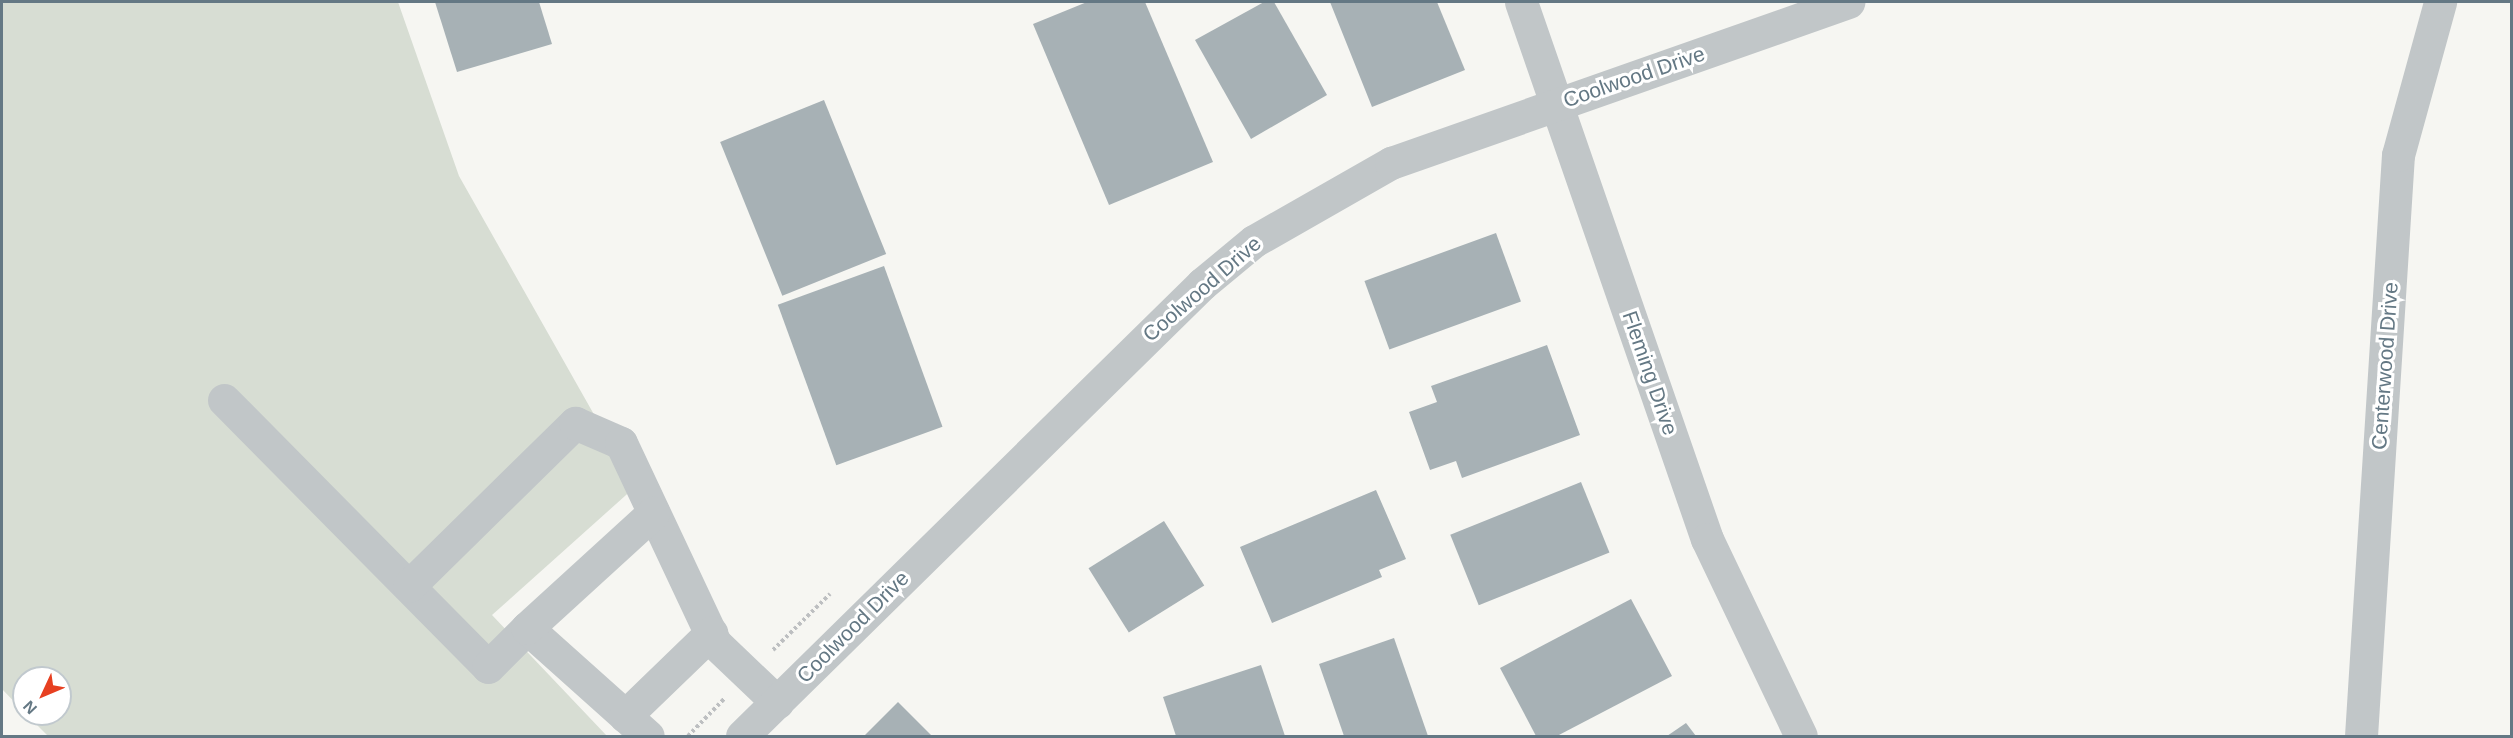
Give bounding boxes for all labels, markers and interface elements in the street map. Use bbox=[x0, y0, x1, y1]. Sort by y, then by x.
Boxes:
street label: Coolwood Drive bbox=[1560, 41, 1708, 113]
street label: Coolwood Drive bbox=[1138, 231, 1266, 347]
street label: Centerwood Drive bbox=[2367, 281, 2403, 451]
street label: Fleming Drive bbox=[1617, 308, 1683, 438]
street label: Coolwood Drive bbox=[792, 566, 914, 688]
north arrow bbox=[12, 666, 72, 726]
text: N bbox=[20, 697, 40, 718]

